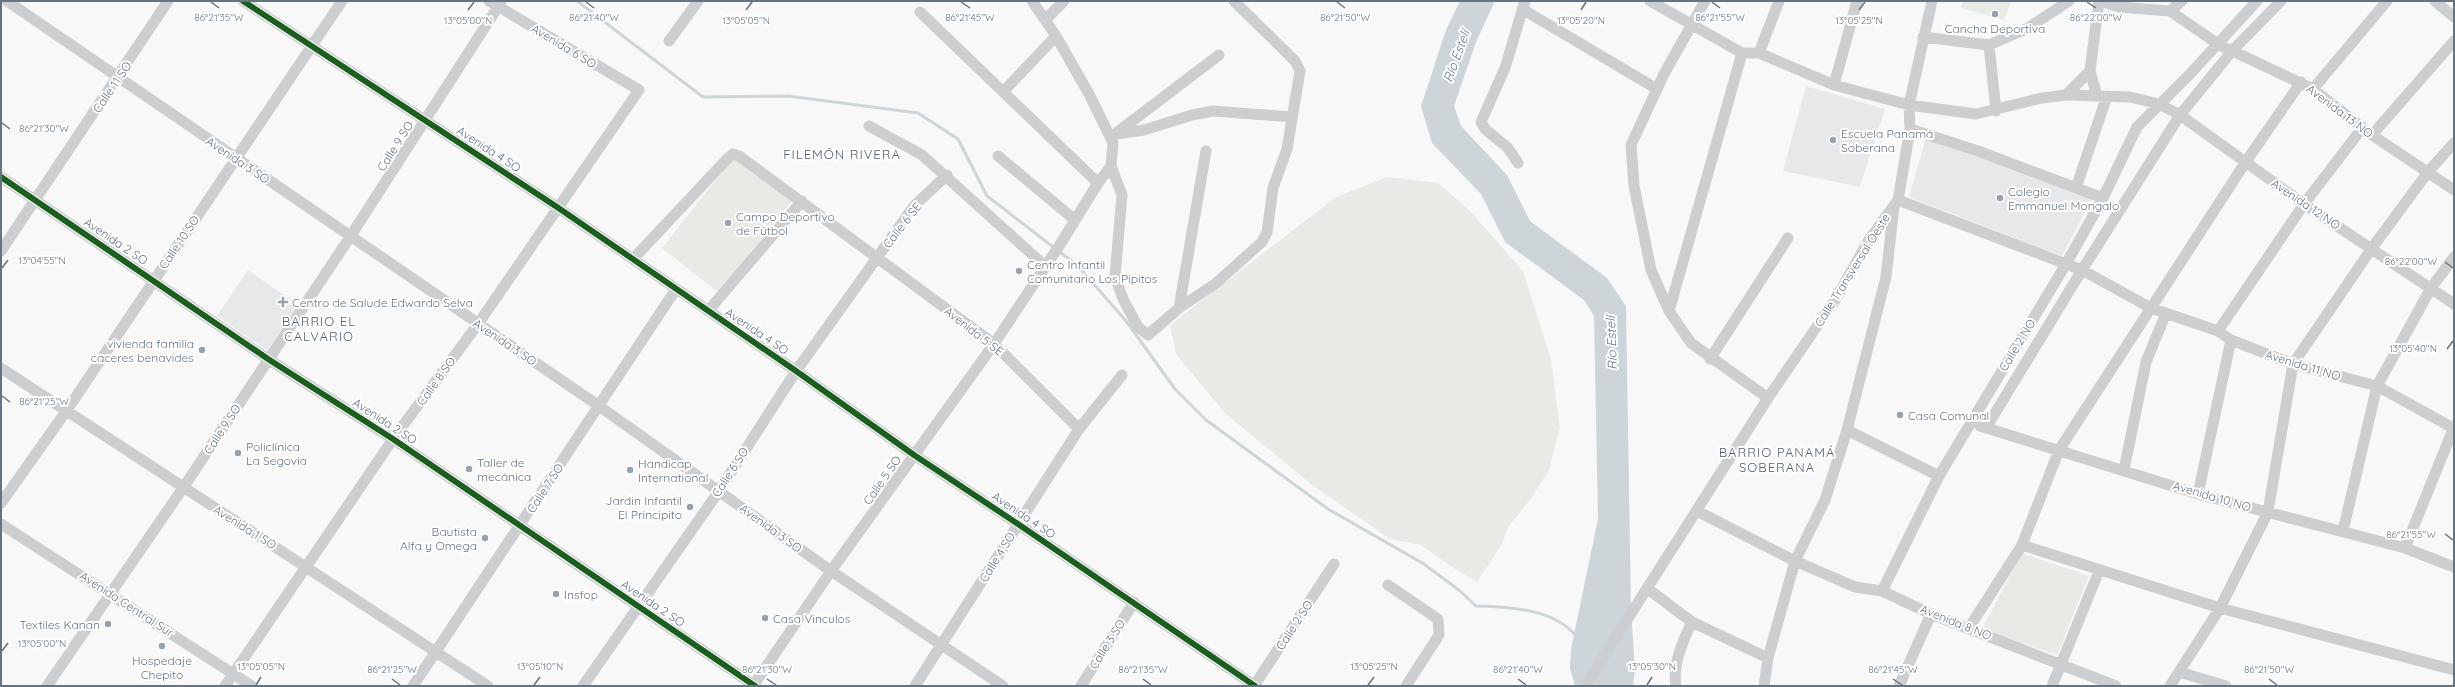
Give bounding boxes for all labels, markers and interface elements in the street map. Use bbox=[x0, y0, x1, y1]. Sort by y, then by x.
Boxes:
marker: Cancha Deportiva bbox=[1990, 9, 2000, 19]
text: 86°21'35"W bbox=[194, 11, 244, 24]
text: 86°21'40"W bbox=[569, 11, 619, 24]
text: 86°21'45"W bbox=[945, 11, 995, 24]
text: 86°21'50"W bbox=[1320, 11, 1370, 24]
text: 86°21'55"W bbox=[1695, 11, 1745, 24]
text: 86°22'00"W bbox=[2070, 11, 2123, 24]
text: 13°05'00"N bbox=[444, 14, 492, 27]
text: 13°05'05"N bbox=[722, 14, 770, 27]
text: 13°05'20"N bbox=[1557, 14, 1605, 27]
text: 13°05'25"N bbox=[1835, 14, 1883, 27]
street label: Avenida 6 SO bbox=[529, 21, 599, 71]
place label: Cancha Deportiva bbox=[1945, 21, 2045, 36]
water label: Río Estelí bbox=[1439, 26, 1473, 84]
street label: Calle 11 SO bbox=[89, 58, 135, 116]
street label: Avenida 13 NO bbox=[2304, 81, 2376, 141]
street label: Calle 9 SO bbox=[374, 118, 416, 174]
text: 86°21'30"W bbox=[19, 122, 69, 135]
street label: Avenida 4 SO bbox=[454, 123, 524, 175]
place label: Escuela Panamá Soberana bbox=[1841, 126, 1933, 155]
street label: Avenida 3 SO bbox=[203, 133, 273, 187]
marker: Escuela Panamá Soberana bbox=[1828, 135, 1838, 145]
district label: FILEMÓN RIVERA bbox=[783, 146, 901, 162]
street label: Avenida 12 NO bbox=[2269, 175, 2343, 233]
place label: Colegio Emmanuel Mongalo bbox=[2008, 184, 2119, 213]
marker: Colegio Emmanuel Mongalo bbox=[1995, 193, 2005, 203]
street label: Calle 6 SE bbox=[880, 199, 925, 251]
place label: Campo Deportivo de Fútbol bbox=[736, 209, 835, 238]
street label: Calle Transversal Oeste bbox=[1811, 210, 1893, 329]
street label: Calle 10 SO bbox=[156, 212, 202, 272]
street label: Avenida 2 SO bbox=[81, 214, 151, 268]
marker: Campo Deportivo de Fútbol bbox=[723, 218, 733, 228]
text: 13°04'55"N bbox=[18, 254, 66, 267]
text: 86°22'00"W bbox=[2385, 255, 2438, 268]
place label: Centro Infantil Comunitario Los Pipitos bbox=[1027, 257, 1158, 286]
marker: Centro Infantil Comunitario Los Pipitos bbox=[1014, 266, 1024, 276]
place label: Centro de Salude Edwardo Selva bbox=[292, 295, 473, 310]
marker: Centro de Salude Edwardo Selva bbox=[277, 296, 289, 308]
street label: Avenida 5 SE bbox=[941, 303, 1007, 359]
street label: Avenida 4 SO bbox=[722, 304, 792, 358]
district label: BARRIO EL CALVARIO bbox=[282, 313, 356, 344]
water label: Río Estelí bbox=[1602, 314, 1620, 370]
street label: Avenida 3 SO bbox=[470, 315, 540, 369]
street label: Calle 2 NO bbox=[1996, 316, 2038, 374]
place label: vivienda familia caceres benavides bbox=[91, 336, 194, 365]
text: 13°05'40"N bbox=[2389, 342, 2437, 355]
marker: vivienda familia caceres benavides bbox=[197, 345, 207, 355]
street label: Avenida 11 NO bbox=[2264, 346, 2342, 384]
street label: Calle 8 SO bbox=[413, 354, 459, 408]
text: 86°21'25"W bbox=[19, 395, 69, 408]
street label: Avenida 2 SO bbox=[350, 395, 420, 447]
street label: Calle 9 SO bbox=[200, 401, 244, 457]
place label: Casa Comunal bbox=[1908, 408, 1989, 423]
marker: Casa Comunal bbox=[1895, 410, 1905, 420]
place label: Policlínica La Segovia bbox=[246, 439, 307, 468]
street label: Calle 6 SO bbox=[708, 444, 752, 500]
district label: BARRIO PANAMÁ SOBERANA bbox=[1719, 444, 1835, 475]
marker: Policlínica La Segovia bbox=[233, 448, 243, 458]
street label: Calle 5 SO bbox=[860, 453, 904, 507]
place label: Taller de mecánica bbox=[477, 455, 531, 484]
place label: Handicap International bbox=[638, 456, 708, 485]
street label: Calle 7 SO bbox=[523, 460, 567, 516]
marker: Taller de mecánica bbox=[464, 464, 474, 474]
marker: Handicap International bbox=[625, 465, 635, 475]
street label: Avenida 10 NO bbox=[2171, 478, 2253, 514]
street label: Avenida 4 SO bbox=[989, 488, 1059, 542]
place label: Jardin Infantil El Principito bbox=[606, 493, 682, 522]
street label: Avenida 3 SO bbox=[737, 500, 805, 556]
street label: Avenida 1 SO bbox=[211, 502, 279, 552]
marker: Jardin Infantil El Principito bbox=[685, 502, 695, 512]
place label: Bautista Alfa y Omega bbox=[400, 524, 477, 553]
text: 86°21'55"W bbox=[2386, 528, 2436, 541]
street label: Calle 4 SO bbox=[976, 529, 1018, 585]
marker: Bautista Alfa y Omega bbox=[480, 533, 490, 543]
street label: Avenida Central Sur bbox=[77, 568, 177, 640]
street label: Avenida 2 SO bbox=[618, 576, 688, 630]
place label: Insfop bbox=[564, 587, 598, 602]
marker: Insfop bbox=[551, 589, 561, 599]
street label: Calle 2 SO bbox=[1272, 597, 1316, 653]
street label: Avenida 8 NO bbox=[1918, 601, 1994, 643]
place label: Casa Vinculos bbox=[773, 611, 851, 626]
marker: Casa Vinculos bbox=[760, 613, 770, 623]
street label: Calle 3 SO bbox=[1086, 616, 1128, 672]
place label: Textiles Kanan bbox=[20, 617, 100, 632]
marker: Textiles Kanan bbox=[103, 619, 113, 629]
text: 13°05'00"N bbox=[18, 637, 66, 650]
marker: Hospedaje Chepito bbox=[157, 641, 167, 651]
place label: Hospedaje Chepito bbox=[132, 653, 192, 682]
text: 13°05'05"N bbox=[237, 660, 285, 673]
text: 13°05'10"N bbox=[517, 660, 563, 673]
text: 13°05'25"N bbox=[1350, 660, 1398, 673]
text: 13°05'30"N bbox=[1628, 660, 1676, 673]
text: 86°21'25"W bbox=[367, 663, 417, 676]
text: 86°21'30"W bbox=[742, 663, 792, 676]
text: 86°21'35"W bbox=[1118, 663, 1168, 676]
text: 86°21'40"W bbox=[1493, 663, 1543, 676]
text: 86°21'45"W bbox=[1868, 663, 1918, 676]
text: 86°21'50"W bbox=[2244, 663, 2294, 676]

